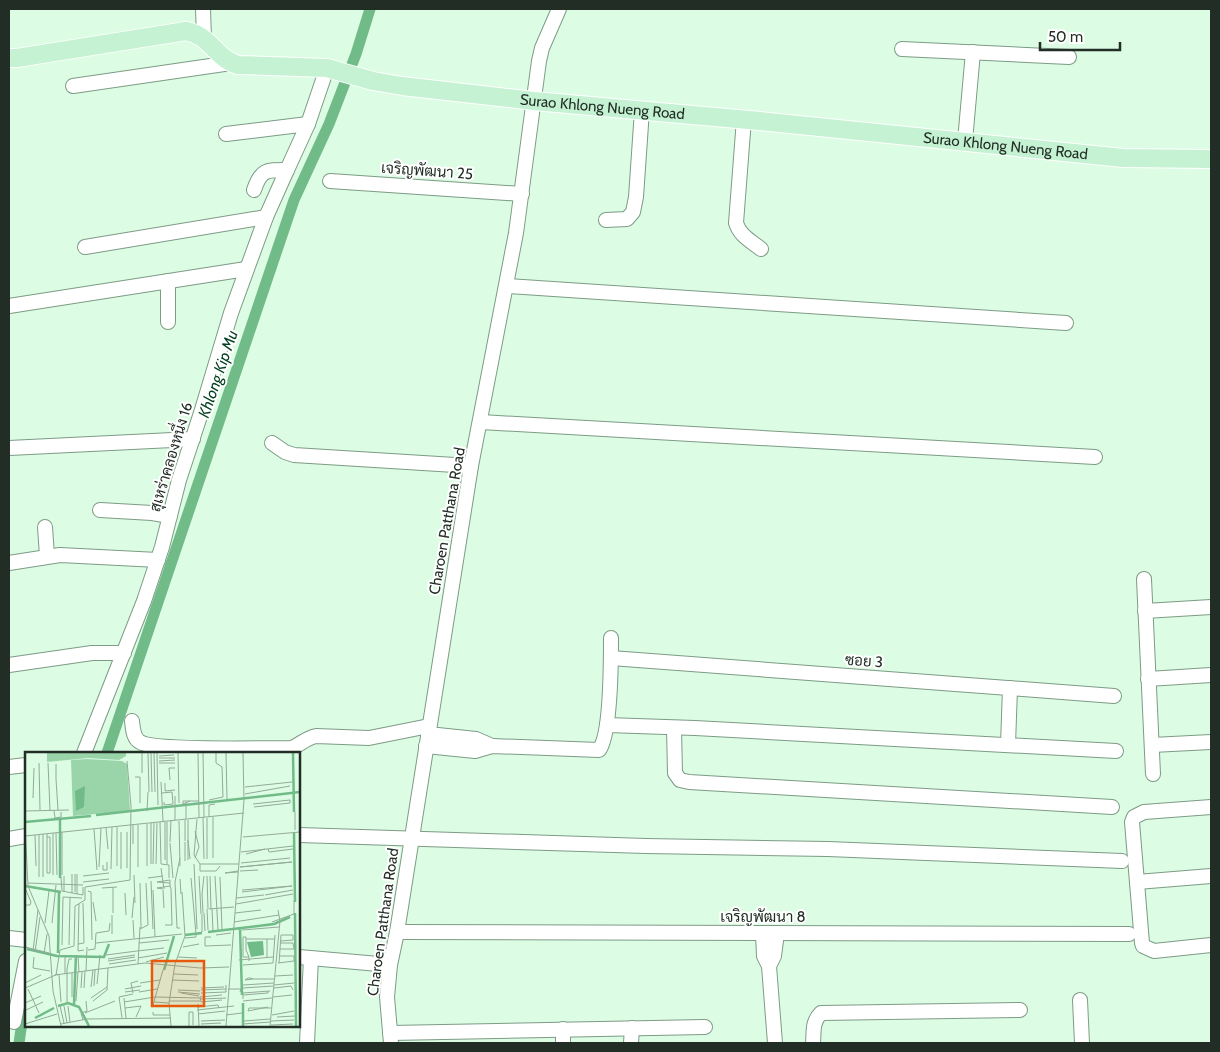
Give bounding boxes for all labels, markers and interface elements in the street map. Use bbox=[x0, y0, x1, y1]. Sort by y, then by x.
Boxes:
scale bar bbox=[1040, 20, 1120, 52]
text: 50 m bbox=[1048, 28, 1083, 46]
street label: Surao Khlong Nueng Road bbox=[519, 90, 686, 123]
street label: Surao Khlong Nueng Road bbox=[922, 129, 1089, 163]
street label: เจริญพัฒนา 25 bbox=[380, 159, 474, 183]
water label: Khlong Kip Mu bbox=[194, 328, 242, 420]
street label: สุเหร่าคลองหนึ่ง 16 bbox=[140, 398, 198, 514]
street label: Charoen Patthana Road bbox=[425, 446, 469, 596]
street label: ซอย 3 bbox=[844, 651, 884, 671]
inset map bbox=[25, 752, 300, 1027]
street label: Charoen Patthana Road bbox=[364, 847, 402, 997]
street label: เจริญพัฒนา 8 bbox=[720, 908, 806, 926]

